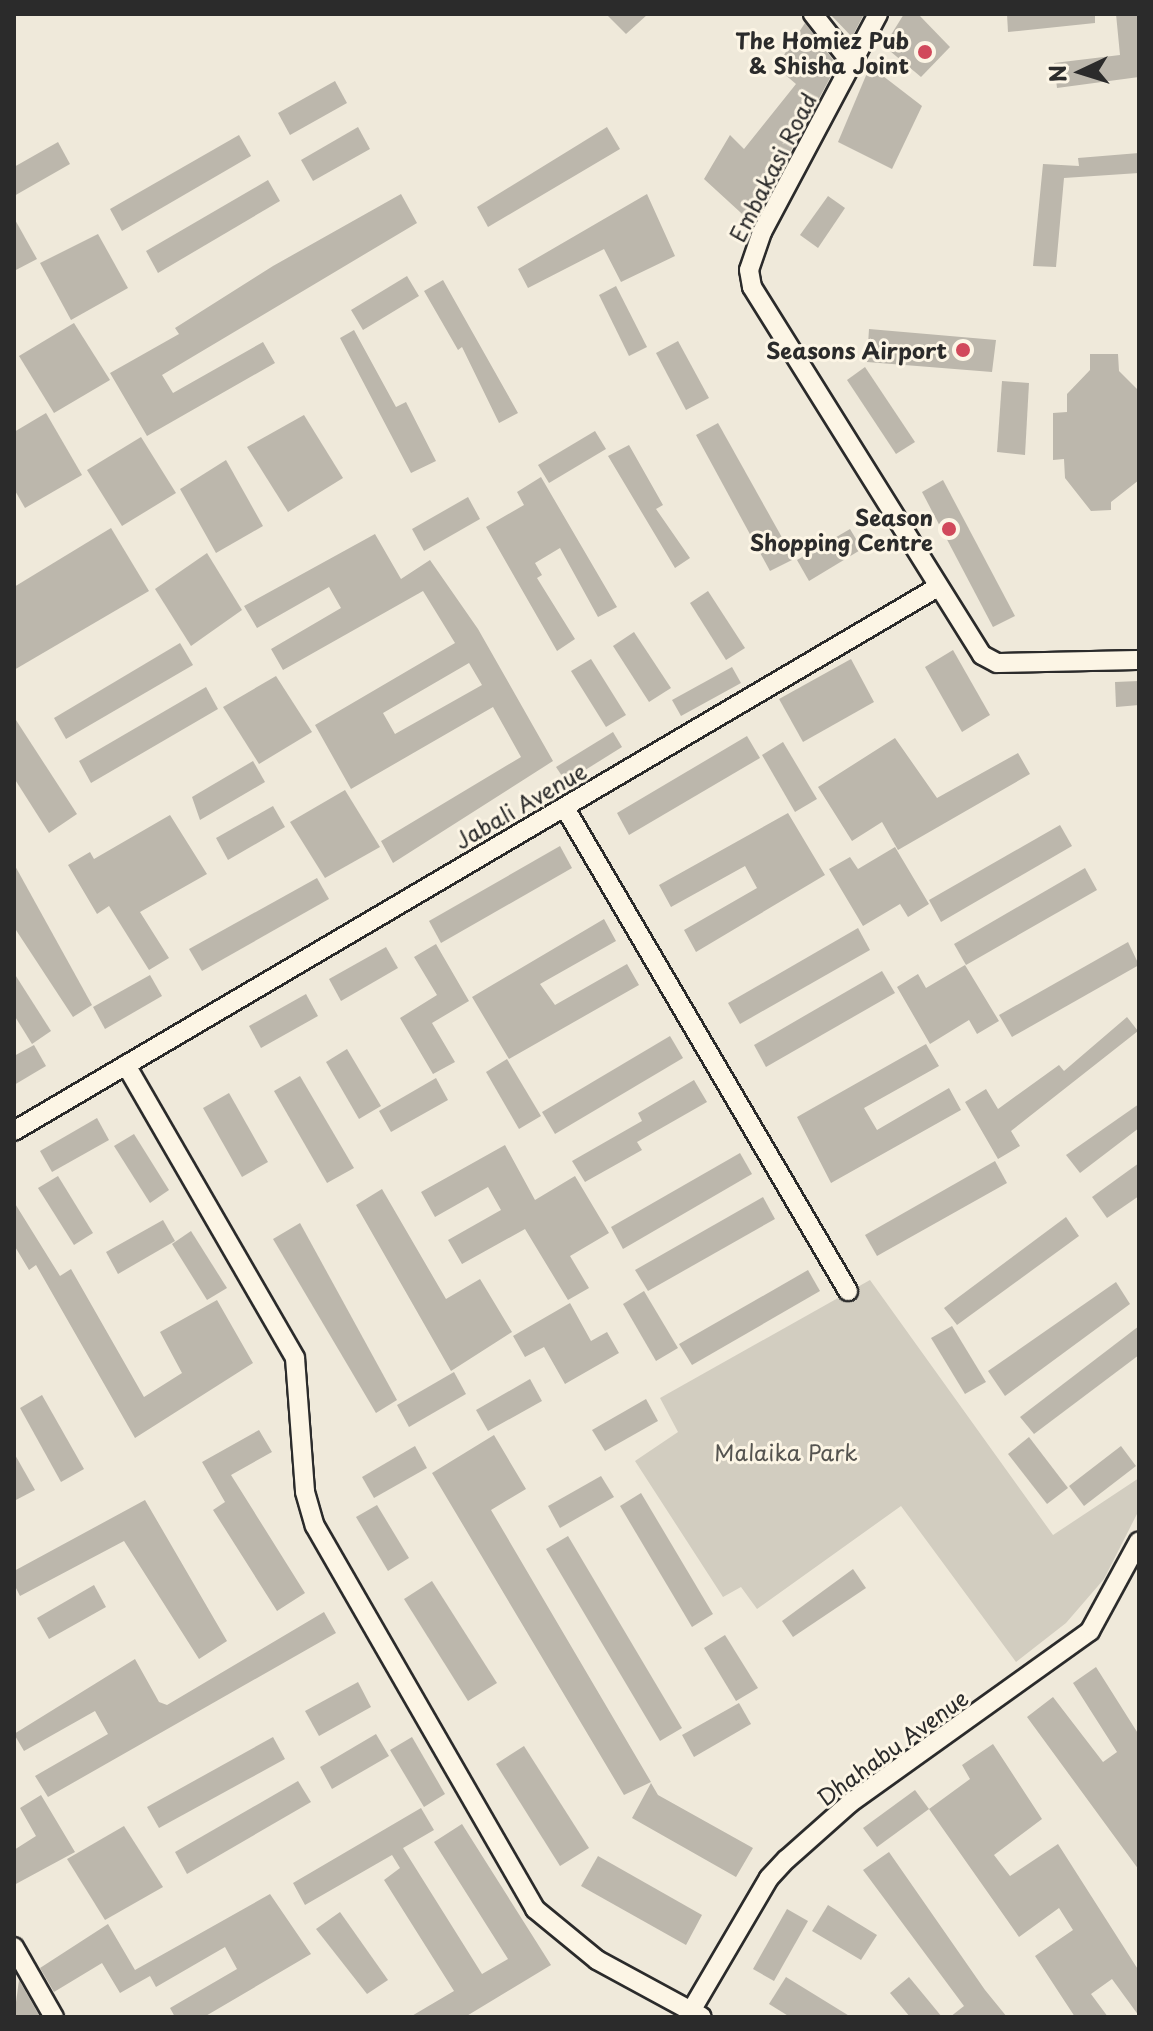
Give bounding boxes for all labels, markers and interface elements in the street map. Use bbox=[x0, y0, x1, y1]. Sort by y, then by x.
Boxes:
place label: The Homiez Pub & Shisha Joint bbox=[733, 26, 909, 78]
north arrow bbox=[1041, 32, 1121, 112]
marker: The Homiez Pub & Shisha Joint bbox=[916, 43, 934, 61]
text: N bbox=[1039, 64, 1074, 84]
street label: Embakasi Road bbox=[723, 88, 821, 246]
place label: Seasons Airport bbox=[766, 337, 947, 363]
marker: Seasons Airport bbox=[954, 341, 972, 359]
place label: Season Shopping Centre bbox=[749, 503, 933, 554]
marker: Season Shopping Centre bbox=[940, 520, 958, 538]
street label: Jabali Avenue bbox=[450, 757, 590, 853]
park label: Malaika Park bbox=[714, 1439, 858, 1465]
street label: Dhahabu Avenue bbox=[812, 1684, 972, 1810]

